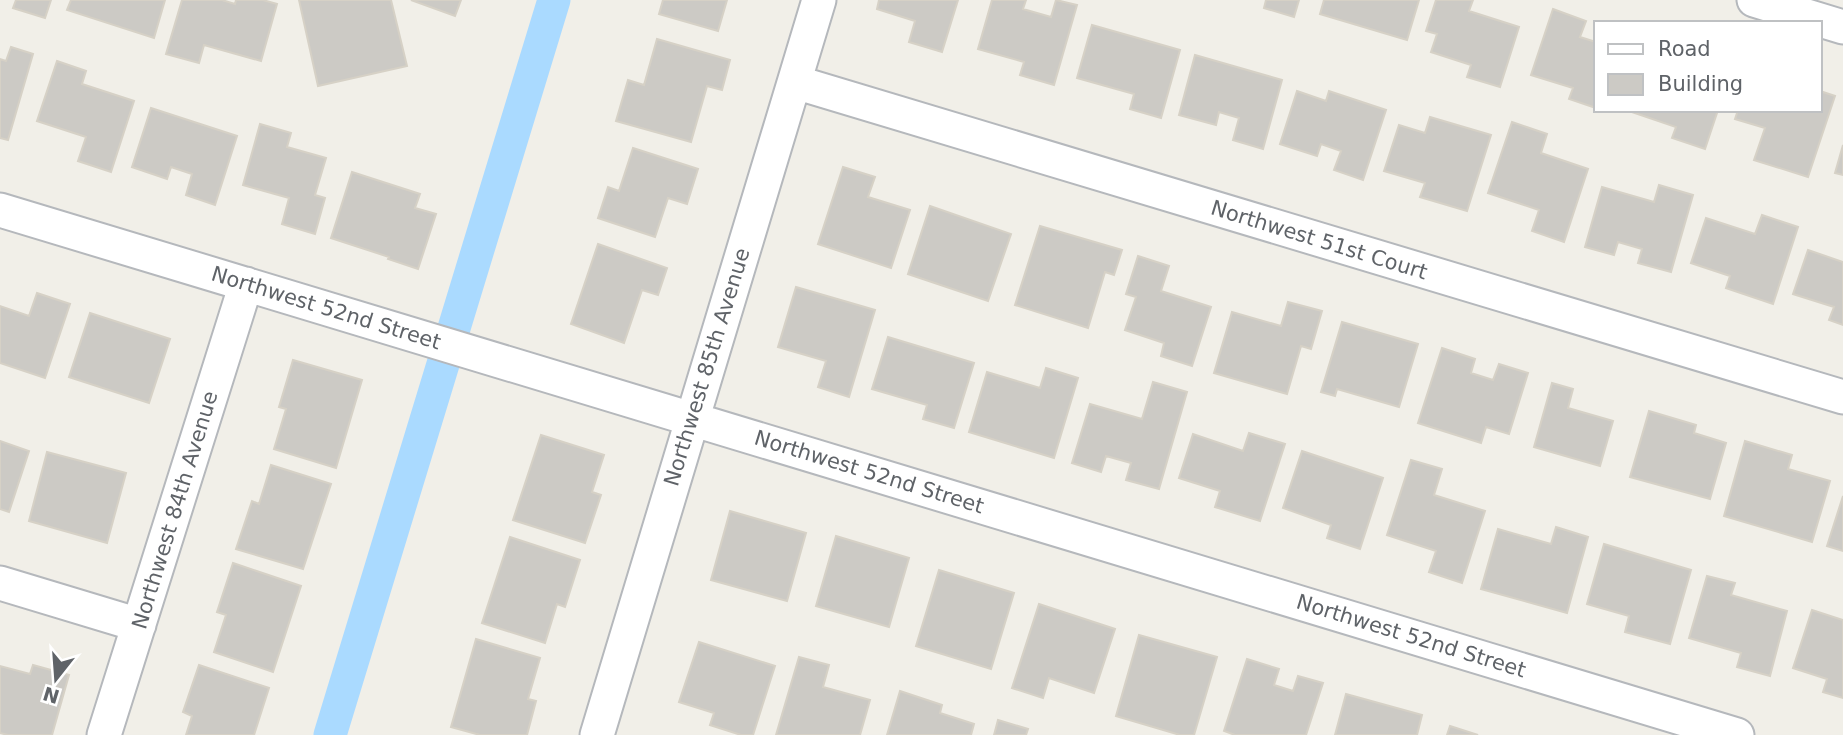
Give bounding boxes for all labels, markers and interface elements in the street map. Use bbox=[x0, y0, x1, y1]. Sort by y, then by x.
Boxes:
legend bbox=[1594, 21, 1822, 112]
text: Road bbox=[1658, 37, 1711, 61]
text: Building bbox=[1658, 72, 1743, 96]
street label: Northwest 51st Court bbox=[1208, 196, 1430, 284]
street label: Northwest 85th Avenue bbox=[659, 245, 755, 489]
street label: Northwest 52nd Street bbox=[208, 262, 444, 354]
street label: Northwest 84th Avenue bbox=[127, 388, 223, 632]
street label: Northwest 52nd Street bbox=[751, 426, 987, 518]
street label: Northwest 52nd Street bbox=[1293, 590, 1529, 682]
north arrow bbox=[21, 644, 91, 714]
text: N bbox=[40, 682, 62, 708]

